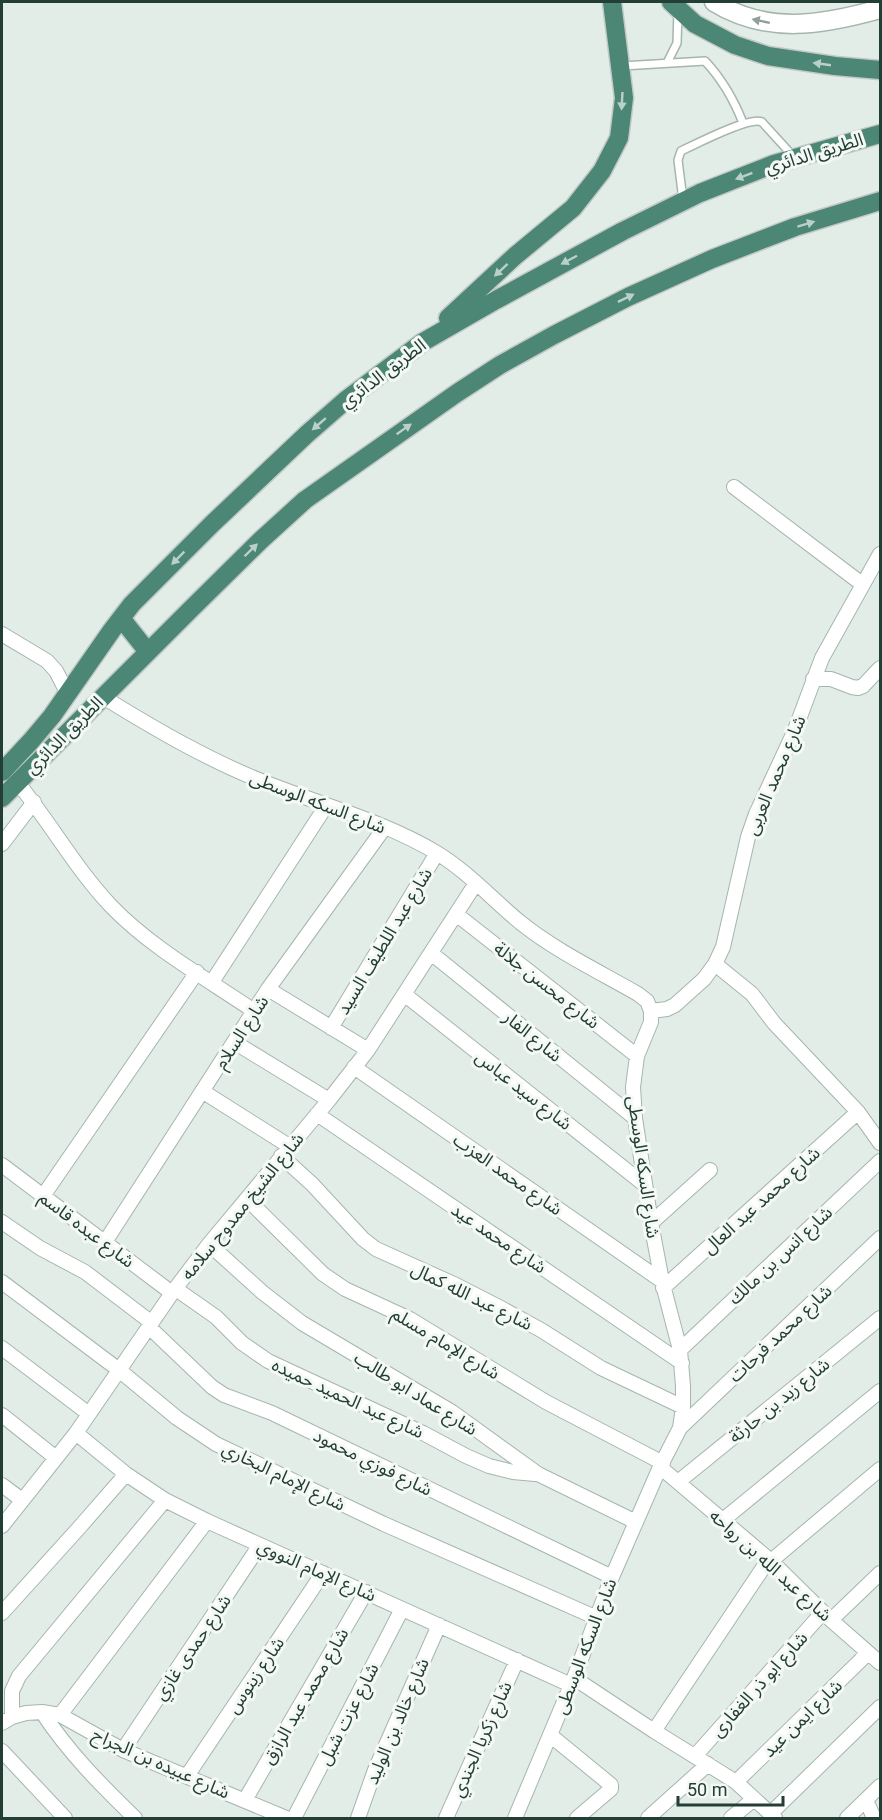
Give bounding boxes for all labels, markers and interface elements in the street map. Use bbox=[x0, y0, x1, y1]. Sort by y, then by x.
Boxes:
one-way arrow bbox=[751, 16, 770, 25]
one-way arrow bbox=[813, 60, 832, 69]
one-way arrow bbox=[618, 92, 627, 111]
street label: الطريق الدائري bbox=[763, 128, 866, 181]
one-way arrow bbox=[735, 171, 753, 181]
one-way arrow bbox=[797, 219, 815, 228]
one-way arrow bbox=[560, 255, 577, 265]
one-way arrow bbox=[493, 263, 508, 277]
one-way arrow bbox=[618, 294, 635, 303]
street label: الطريق الدائري bbox=[336, 334, 432, 414]
one-way arrow bbox=[312, 417, 327, 430]
one-way arrow bbox=[396, 423, 412, 435]
one-way arrow bbox=[244, 543, 258, 557]
one-way arrow bbox=[171, 551, 185, 565]
street label: الطريق الدائري bbox=[21, 692, 109, 780]
street label: شارع محمد العربى bbox=[740, 712, 813, 840]
street label: شارع السكه الوسطى bbox=[246, 766, 389, 841]
street label: شارع عبد اللطيف السيد bbox=[332, 864, 440, 1020]
street label: شارع محسن جلالة bbox=[488, 937, 604, 1036]
street label: شارع السلام bbox=[210, 991, 276, 1075]
street label: شارع الفار bbox=[496, 1005, 567, 1069]
street label: شارع سيد عباس bbox=[469, 1046, 576, 1137]
street label: شارع السكه الوسطى bbox=[620, 1094, 664, 1240]
street label: شارع الشيخ ممدوح سلامه bbox=[176, 1128, 311, 1286]
street label: شارع محمد العزب bbox=[447, 1129, 567, 1223]
street label: شارع محمد عبد العال bbox=[698, 1142, 827, 1261]
street label: شارع عبده قاسم bbox=[33, 1186, 139, 1275]
street label: شارع محمد عيد bbox=[445, 1198, 551, 1281]
street label: شارع انس بن مالك bbox=[724, 1201, 839, 1311]
street label: شارع عبد الله كمال bbox=[406, 1258, 536, 1338]
street label: شارع محمد فرحات bbox=[724, 1280, 839, 1389]
street label: شارع الإمام مسلم bbox=[386, 1302, 504, 1387]
street label: شارع عماد ابو طالب bbox=[348, 1347, 481, 1443]
street label: شارع زيد بن حارثة bbox=[724, 1353, 836, 1450]
street label: شارع عبد الحميد حميده bbox=[267, 1354, 427, 1446]
street label: شارع فوزي محمود bbox=[309, 1424, 436, 1503]
street label: شارع الإمام البخاري bbox=[217, 1437, 349, 1518]
street label: شارع عبد الله بن رواحه bbox=[703, 1505, 836, 1628]
street label: شارع الإمام النووي bbox=[253, 1534, 380, 1609]
street label: شارع السكه الوسطى bbox=[549, 1575, 624, 1718]
street label: شارع حمدى غازي bbox=[149, 1590, 238, 1706]
street label: شارع محمد عبد الرازق bbox=[257, 1624, 356, 1770]
street label: شارع ابو ذر الغفارى bbox=[706, 1627, 815, 1744]
street label: شارع زينوس bbox=[222, 1633, 291, 1719]
street label: شارع خالد بن الوليد bbox=[361, 1655, 437, 1789]
street label: شارع عزت شبل bbox=[313, 1660, 386, 1770]
street label: شارع ايمن عيد bbox=[758, 1675, 849, 1764]
street label: شارع زكريا الجندي bbox=[446, 1678, 520, 1802]
street label: شارع عبيده بن الجراح bbox=[87, 1723, 233, 1806]
scale bar bbox=[678, 1769, 783, 1807]
text: 50 m bbox=[687, 1779, 727, 1800]

